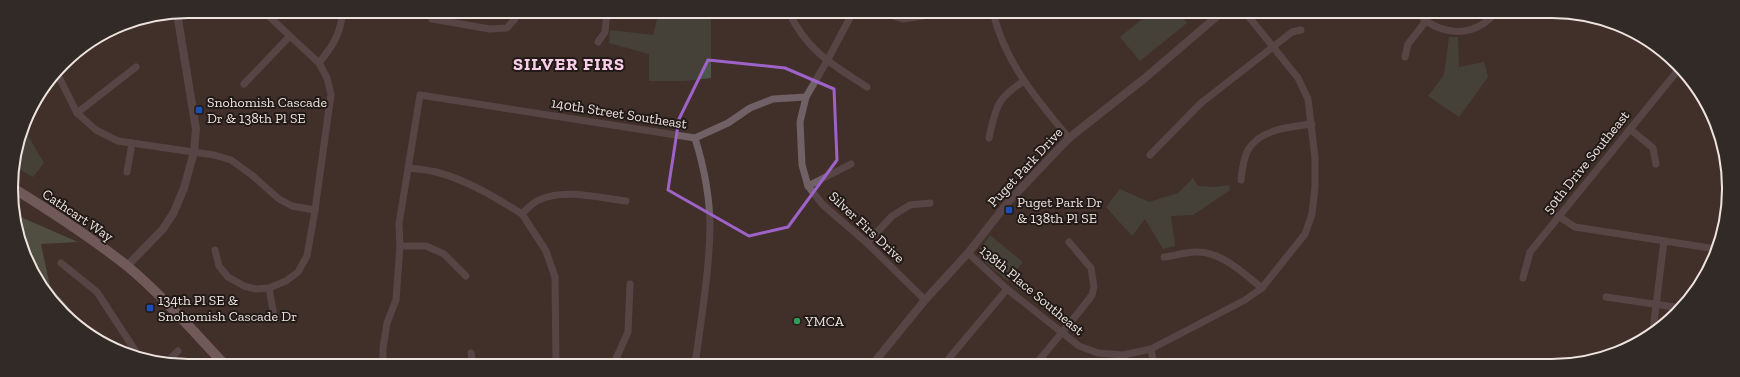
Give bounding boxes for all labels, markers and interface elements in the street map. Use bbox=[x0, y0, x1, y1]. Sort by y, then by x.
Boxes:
district label: SILVER FIRS bbox=[513, 53, 625, 75]
place label: Snohomish Cascade Dr & 138th Pl SE bbox=[207, 94, 328, 127]
street label: 140th Street Southeast bbox=[550, 94, 689, 133]
marker: Snohomish Cascade Dr & 138th Pl SE bbox=[194, 105, 204, 115]
street label: 50th Drive Southeast bbox=[1540, 107, 1634, 217]
street label: Puget Park Drive bbox=[984, 124, 1067, 211]
street label: Cathcart Way bbox=[39, 185, 117, 246]
street label: Silver Firs Drive bbox=[825, 188, 908, 267]
place label: Puget Park Dr & 138th Pl SE bbox=[1017, 194, 1102, 227]
marker: Puget Park Dr & 138th Pl SE bbox=[1004, 205, 1014, 215]
street label: 138th Place Southeast bbox=[976, 242, 1088, 339]
place label: 134th Pl SE & Snohomish Cascade Dr bbox=[158, 292, 297, 325]
marker: 134th Pl SE & Snohomish Cascade Dr bbox=[145, 303, 155, 313]
place label: YMCA bbox=[804, 313, 845, 330]
marker: YMCA bbox=[792, 316, 802, 326]

